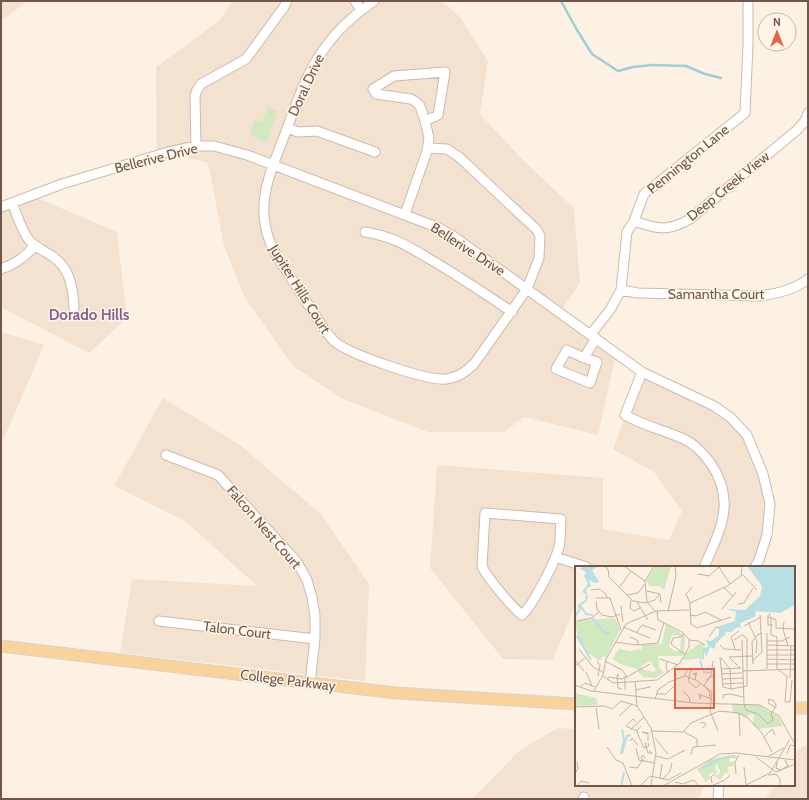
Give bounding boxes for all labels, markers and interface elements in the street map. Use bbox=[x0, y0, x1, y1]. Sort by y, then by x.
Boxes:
north arrow bbox=[757, 12, 797, 52]
text: N bbox=[773, 15, 781, 29]
street label: Doral Drive bbox=[284, 51, 328, 119]
street label: Pennington Lane bbox=[643, 120, 733, 198]
street label: Bellerive Drive bbox=[113, 139, 199, 177]
street label: Deep Creek View bbox=[683, 147, 773, 225]
street label: Bellerive Drive bbox=[427, 218, 509, 280]
street label: Jupiter Hills Court bbox=[265, 240, 335, 337]
street label: Samantha Court bbox=[668, 285, 764, 303]
district label: Dorado Hills bbox=[49, 306, 129, 324]
street label: Falcon Nest Court bbox=[223, 482, 305, 573]
inset map bbox=[575, 566, 795, 786]
street label: Talon Court bbox=[202, 617, 272, 643]
street label: College Parkway bbox=[239, 665, 337, 695]

